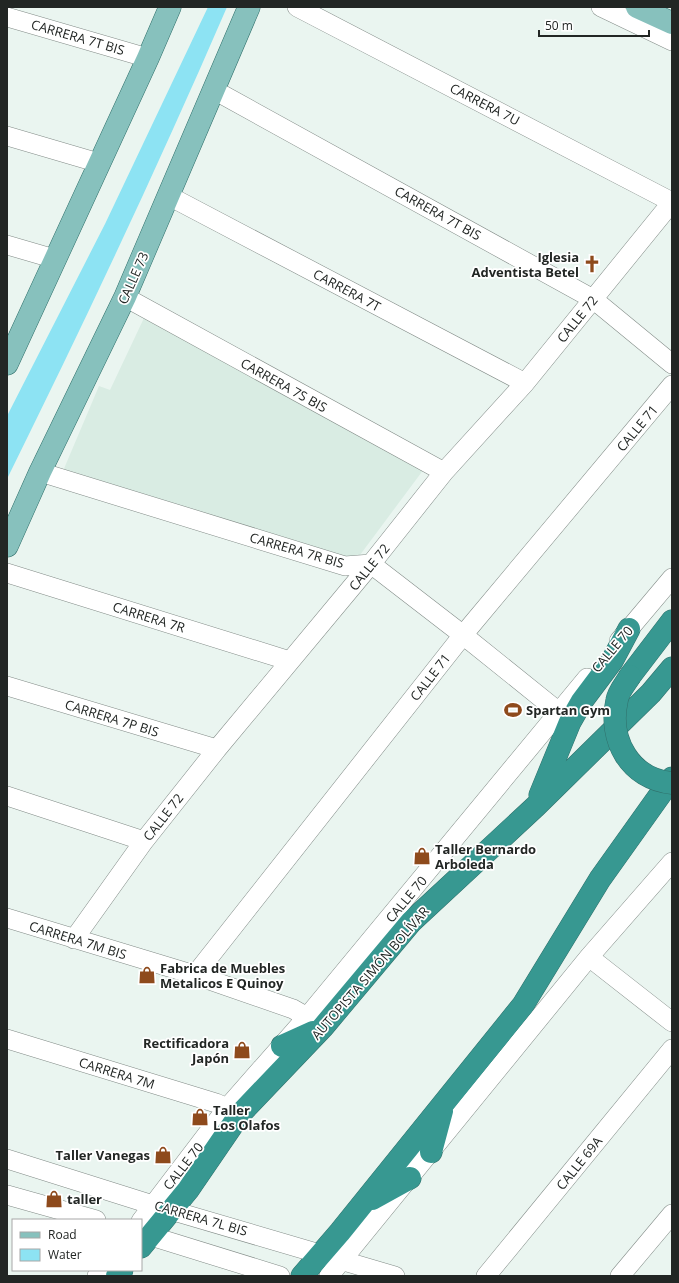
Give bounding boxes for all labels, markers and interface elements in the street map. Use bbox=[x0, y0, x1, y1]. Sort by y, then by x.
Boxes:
scale bar bbox=[539, 12, 649, 38]
street label: CARRERA 7T BIS bbox=[29, 15, 127, 59]
text: 50 m bbox=[545, 17, 573, 34]
street label: CARRERA 7U bbox=[447, 79, 523, 129]
street label: CARRERA 7T BIS bbox=[391, 182, 485, 244]
place label: Iglesia Adventista Betel bbox=[472, 248, 579, 281]
street label: CALLE 73 bbox=[114, 249, 152, 307]
church icon: Iglesia Adventista Betel bbox=[582, 254, 602, 274]
street label: CARRERA 7T bbox=[310, 265, 385, 316]
street label: CALLE 72 bbox=[553, 292, 601, 346]
street label: CARRERA 7S BIS bbox=[237, 354, 331, 416]
street label: CALLE 71 bbox=[612, 401, 662, 455]
street label: CARRERA 7R BIS bbox=[248, 528, 346, 572]
street label: CALLE 72 bbox=[345, 540, 393, 594]
street label: CARRERA 7R bbox=[111, 597, 187, 637]
street label: CALLE 70 bbox=[587, 622, 637, 676]
street label: CALLE 71 bbox=[406, 650, 454, 704]
street label: CARRERA 7P BIS bbox=[63, 695, 161, 741]
sports icon: Spartan Gym bbox=[503, 700, 523, 720]
place label: Spartan Gym bbox=[526, 701, 610, 719]
street label: CALLE 72 bbox=[139, 790, 187, 844]
place label: Taller Bernardo Arboleda bbox=[435, 840, 536, 873]
shop icon: Taller Bernardo Arboleda bbox=[412, 846, 432, 866]
street label: CALLE 70 bbox=[381, 872, 431, 926]
street label: AUTOPISTA SIMÓN BOLÍVAR bbox=[307, 903, 433, 1043]
street label: CARRERA 7M BIS bbox=[27, 917, 129, 963]
place label: Fabrica de Muebles Metalicos E Quinoy bbox=[160, 959, 285, 992]
shop icon: Fabrica de Muebles Metalicos E Quinoy bbox=[137, 965, 157, 985]
place label: Rectificadora Japón bbox=[143, 1034, 229, 1067]
shop icon: Rectificadora Japón bbox=[232, 1040, 252, 1060]
street label: CARRERA 7M bbox=[77, 1053, 157, 1093]
place label: Taller Los Olafos bbox=[213, 1101, 280, 1134]
shop icon: Taller Los Olafos bbox=[190, 1107, 210, 1127]
street label: CALLE 69A bbox=[552, 1132, 607, 1193]
street label: CALLE 70 bbox=[159, 1139, 207, 1193]
shop icon: Taller Vanegas bbox=[153, 1145, 173, 1165]
place label: Taller Vanegas bbox=[56, 1146, 150, 1164]
shop icon: taller bbox=[44, 1189, 64, 1209]
place label: taller bbox=[67, 1190, 102, 1208]
street label: CARRERA 7L BIS bbox=[152, 1196, 250, 1240]
legend bbox=[12, 1219, 142, 1271]
text: Road bbox=[48, 1226, 77, 1243]
text: Water bbox=[48, 1246, 82, 1263]

